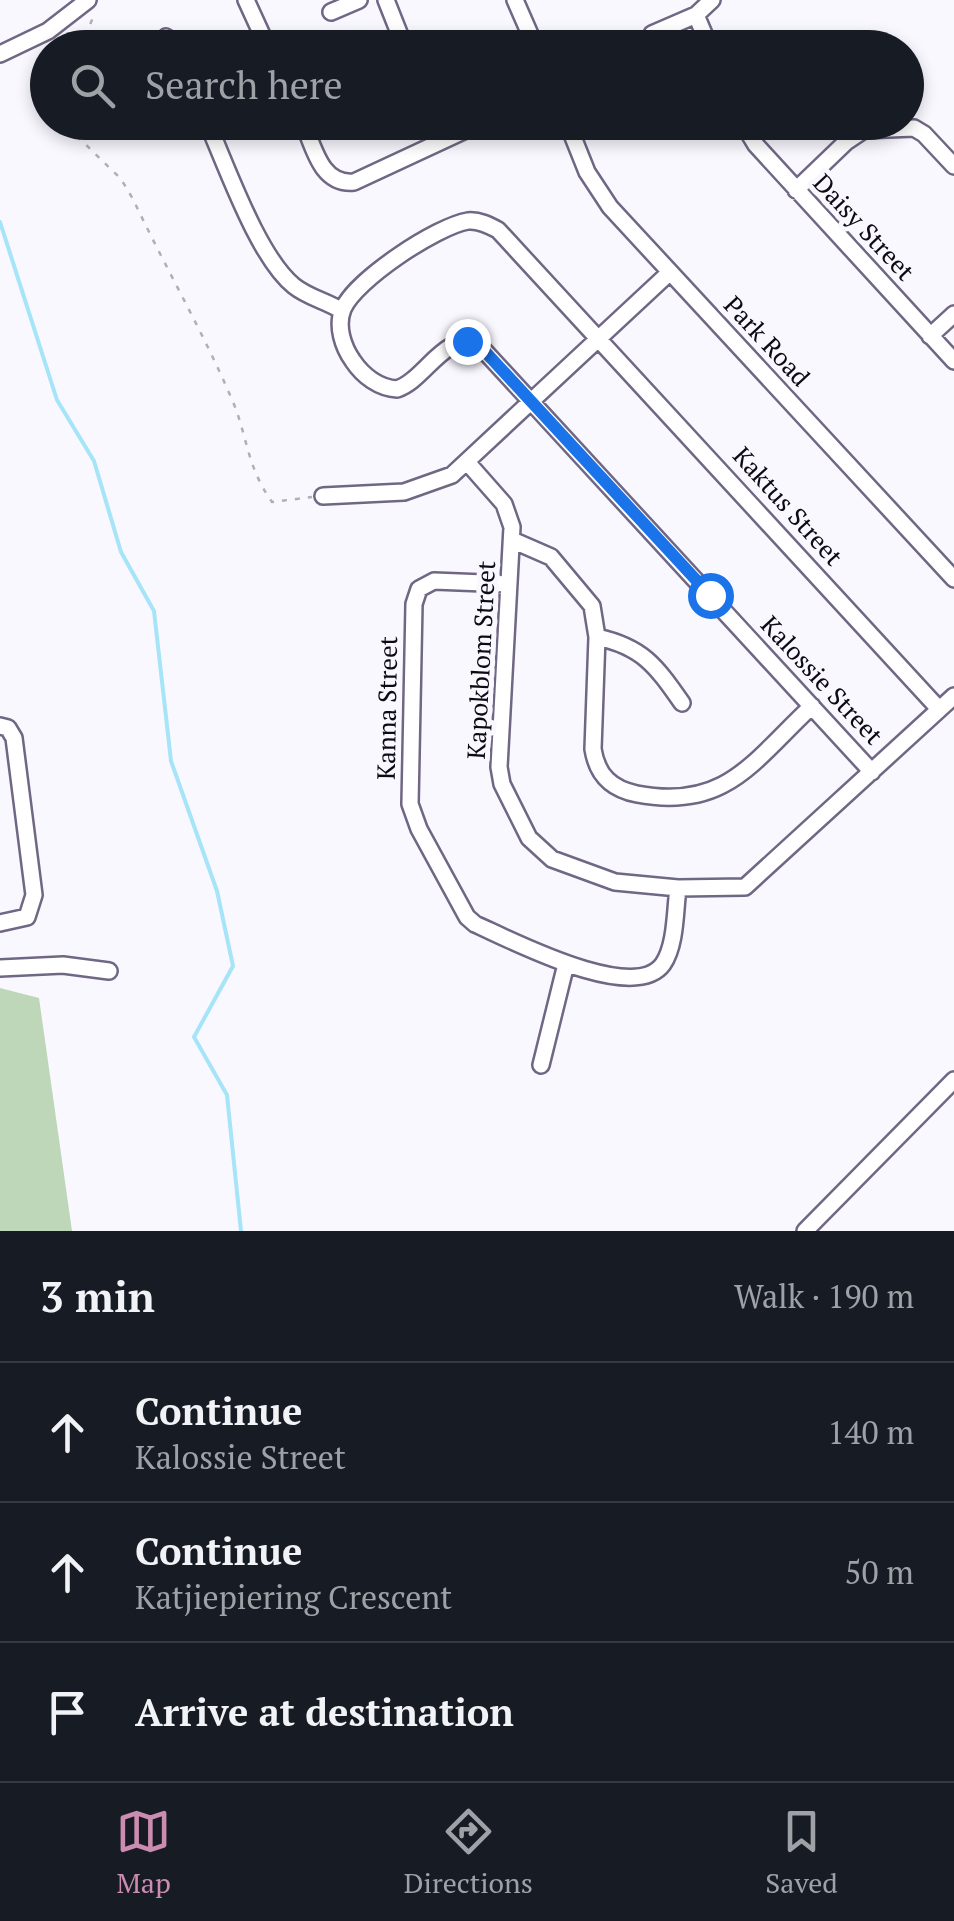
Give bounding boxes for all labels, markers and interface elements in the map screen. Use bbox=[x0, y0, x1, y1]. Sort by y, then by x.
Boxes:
search box bbox=[30, 30, 924, 140]
icon: search bbox=[65, 58, 120, 113]
text: Search here bbox=[145, 60, 343, 110]
street label: Daisy Street bbox=[807, 166, 922, 287]
street label: Park Road bbox=[717, 289, 818, 393]
route end bbox=[445, 319, 491, 365]
street label: Kaktus Street bbox=[726, 439, 850, 572]
street label: Kapokblom Street bbox=[459, 560, 502, 760]
route start bbox=[688, 573, 734, 619]
street label: Kalossie Street bbox=[754, 608, 891, 751]
street label: Kanna Street bbox=[369, 636, 404, 780]
text: 3 min bbox=[40, 1268, 155, 1324]
text: Walk · 190 m bbox=[734, 1275, 914, 1317]
text: Continue bbox=[135, 1386, 302, 1436]
icon: ahead bbox=[40, 1405, 95, 1460]
text: 140 m bbox=[827, 1411, 914, 1453]
text: Kalossie Street bbox=[135, 1436, 346, 1478]
text: Continue bbox=[135, 1526, 302, 1576]
icon: ahead bbox=[40, 1545, 95, 1600]
text: 50 m bbox=[844, 1551, 914, 1593]
text: Katjiepiering Crescent bbox=[135, 1576, 452, 1618]
icon: arrive bbox=[40, 1685, 95, 1740]
text: Arrive at destination bbox=[135, 1687, 514, 1737]
tab: Map bbox=[116, 1804, 171, 1901]
tab: Directions bbox=[404, 1804, 533, 1901]
tab: Saved bbox=[765, 1804, 838, 1901]

